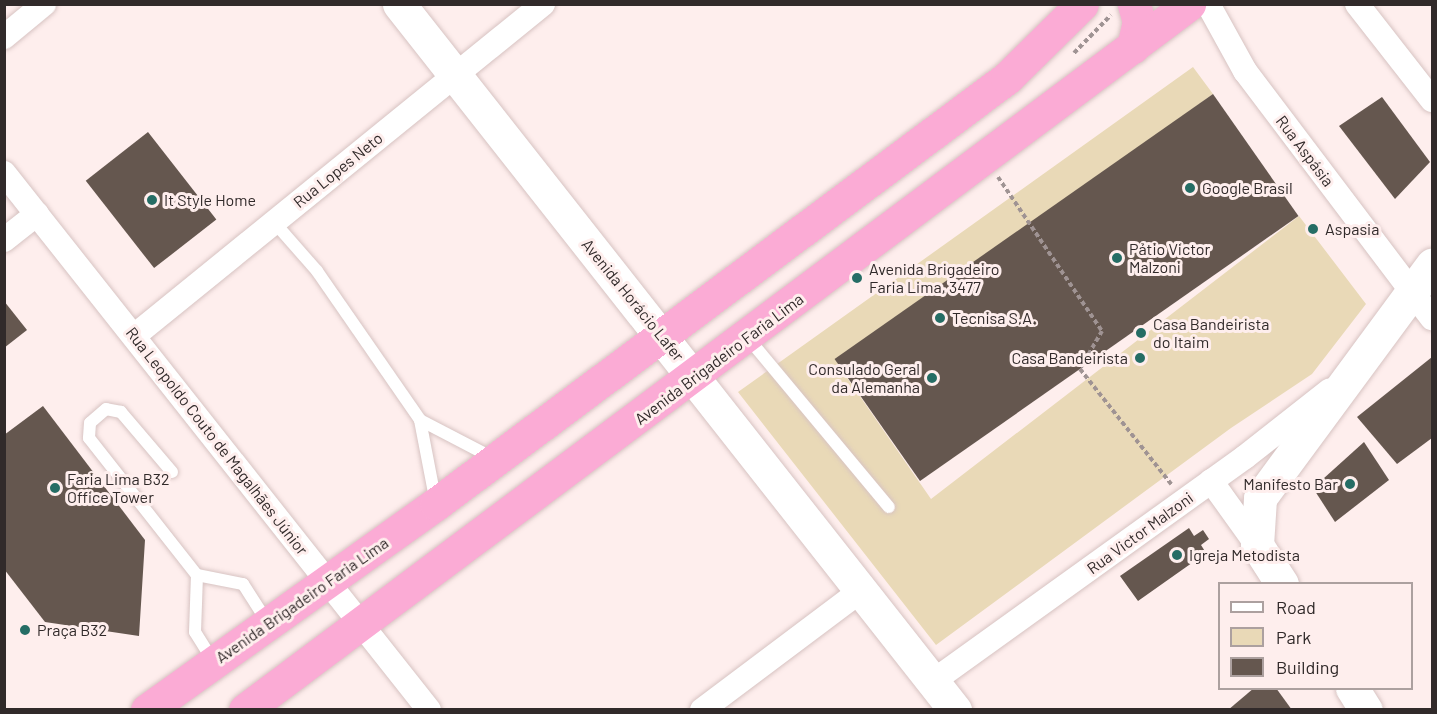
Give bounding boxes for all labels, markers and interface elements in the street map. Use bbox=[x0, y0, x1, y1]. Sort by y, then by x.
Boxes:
street label: Rua Aspásia bbox=[1272, 112, 1338, 190]
street label: Rua Lopes Neto bbox=[290, 128, 386, 212]
place label: Google Brasil bbox=[1202, 178, 1293, 198]
marker: Google Brasil bbox=[1183, 181, 1197, 195]
place label: It Style Home bbox=[164, 190, 256, 210]
marker: It Style Home bbox=[145, 193, 159, 207]
place label: Aspasia bbox=[1325, 219, 1379, 239]
marker: Aspasia bbox=[1306, 222, 1320, 236]
street label: Avenida Horácio Lafer bbox=[578, 235, 688, 365]
place label: Pátio Victor Malzoni bbox=[1129, 239, 1210, 277]
marker: Pátio Victor Malzoni bbox=[1110, 251, 1124, 265]
place label: Avenida Brigadeiro Faria Lima, 3477 bbox=[869, 259, 999, 297]
marker: Avenida Brigadeiro Faria Lima, 3477 bbox=[850, 271, 864, 285]
street label: Avenida Brigadeiro Faria Lima bbox=[631, 289, 807, 429]
place label: Tecnisa S.A. bbox=[952, 308, 1036, 328]
marker: Tecnisa S.A. bbox=[933, 311, 947, 325]
place label: Casa Bandeirista do Itaim bbox=[1153, 314, 1269, 352]
street label: Rua Leopoldo Couto de Magalhães Júnior bbox=[122, 323, 312, 559]
marker: Casa Bandeirista do Itaim bbox=[1134, 326, 1148, 340]
place label: Casa Bandeirista bbox=[1012, 348, 1128, 368]
marker: Casa Bandeirista bbox=[1133, 351, 1147, 365]
place label: Consulado Geral da Alemanha bbox=[808, 359, 920, 397]
marker: Consulado Geral da Alemanha bbox=[925, 371, 939, 385]
place label: Faria Lima B32 Office Tower bbox=[67, 469, 170, 507]
place label: Manifesto Bar bbox=[1243, 474, 1338, 494]
marker: Manifesto Bar bbox=[1343, 477, 1357, 491]
marker: Faria Lima B32 Office Tower bbox=[48, 481, 62, 495]
street label: Rua Victor Malzoni bbox=[1083, 488, 1197, 578]
street label: Avenida Brigadeiro Faria Lima bbox=[212, 533, 392, 667]
place label: Igreja Metodista bbox=[1189, 545, 1300, 565]
marker: Igreja Metodista bbox=[1170, 548, 1184, 562]
legend bbox=[1218, 582, 1413, 690]
text: Road bbox=[1276, 596, 1316, 618]
place label: Praça B32 bbox=[37, 620, 107, 640]
marker: Praça B32 bbox=[18, 623, 32, 637]
text: Park bbox=[1276, 626, 1311, 648]
text: Building bbox=[1276, 656, 1339, 678]

